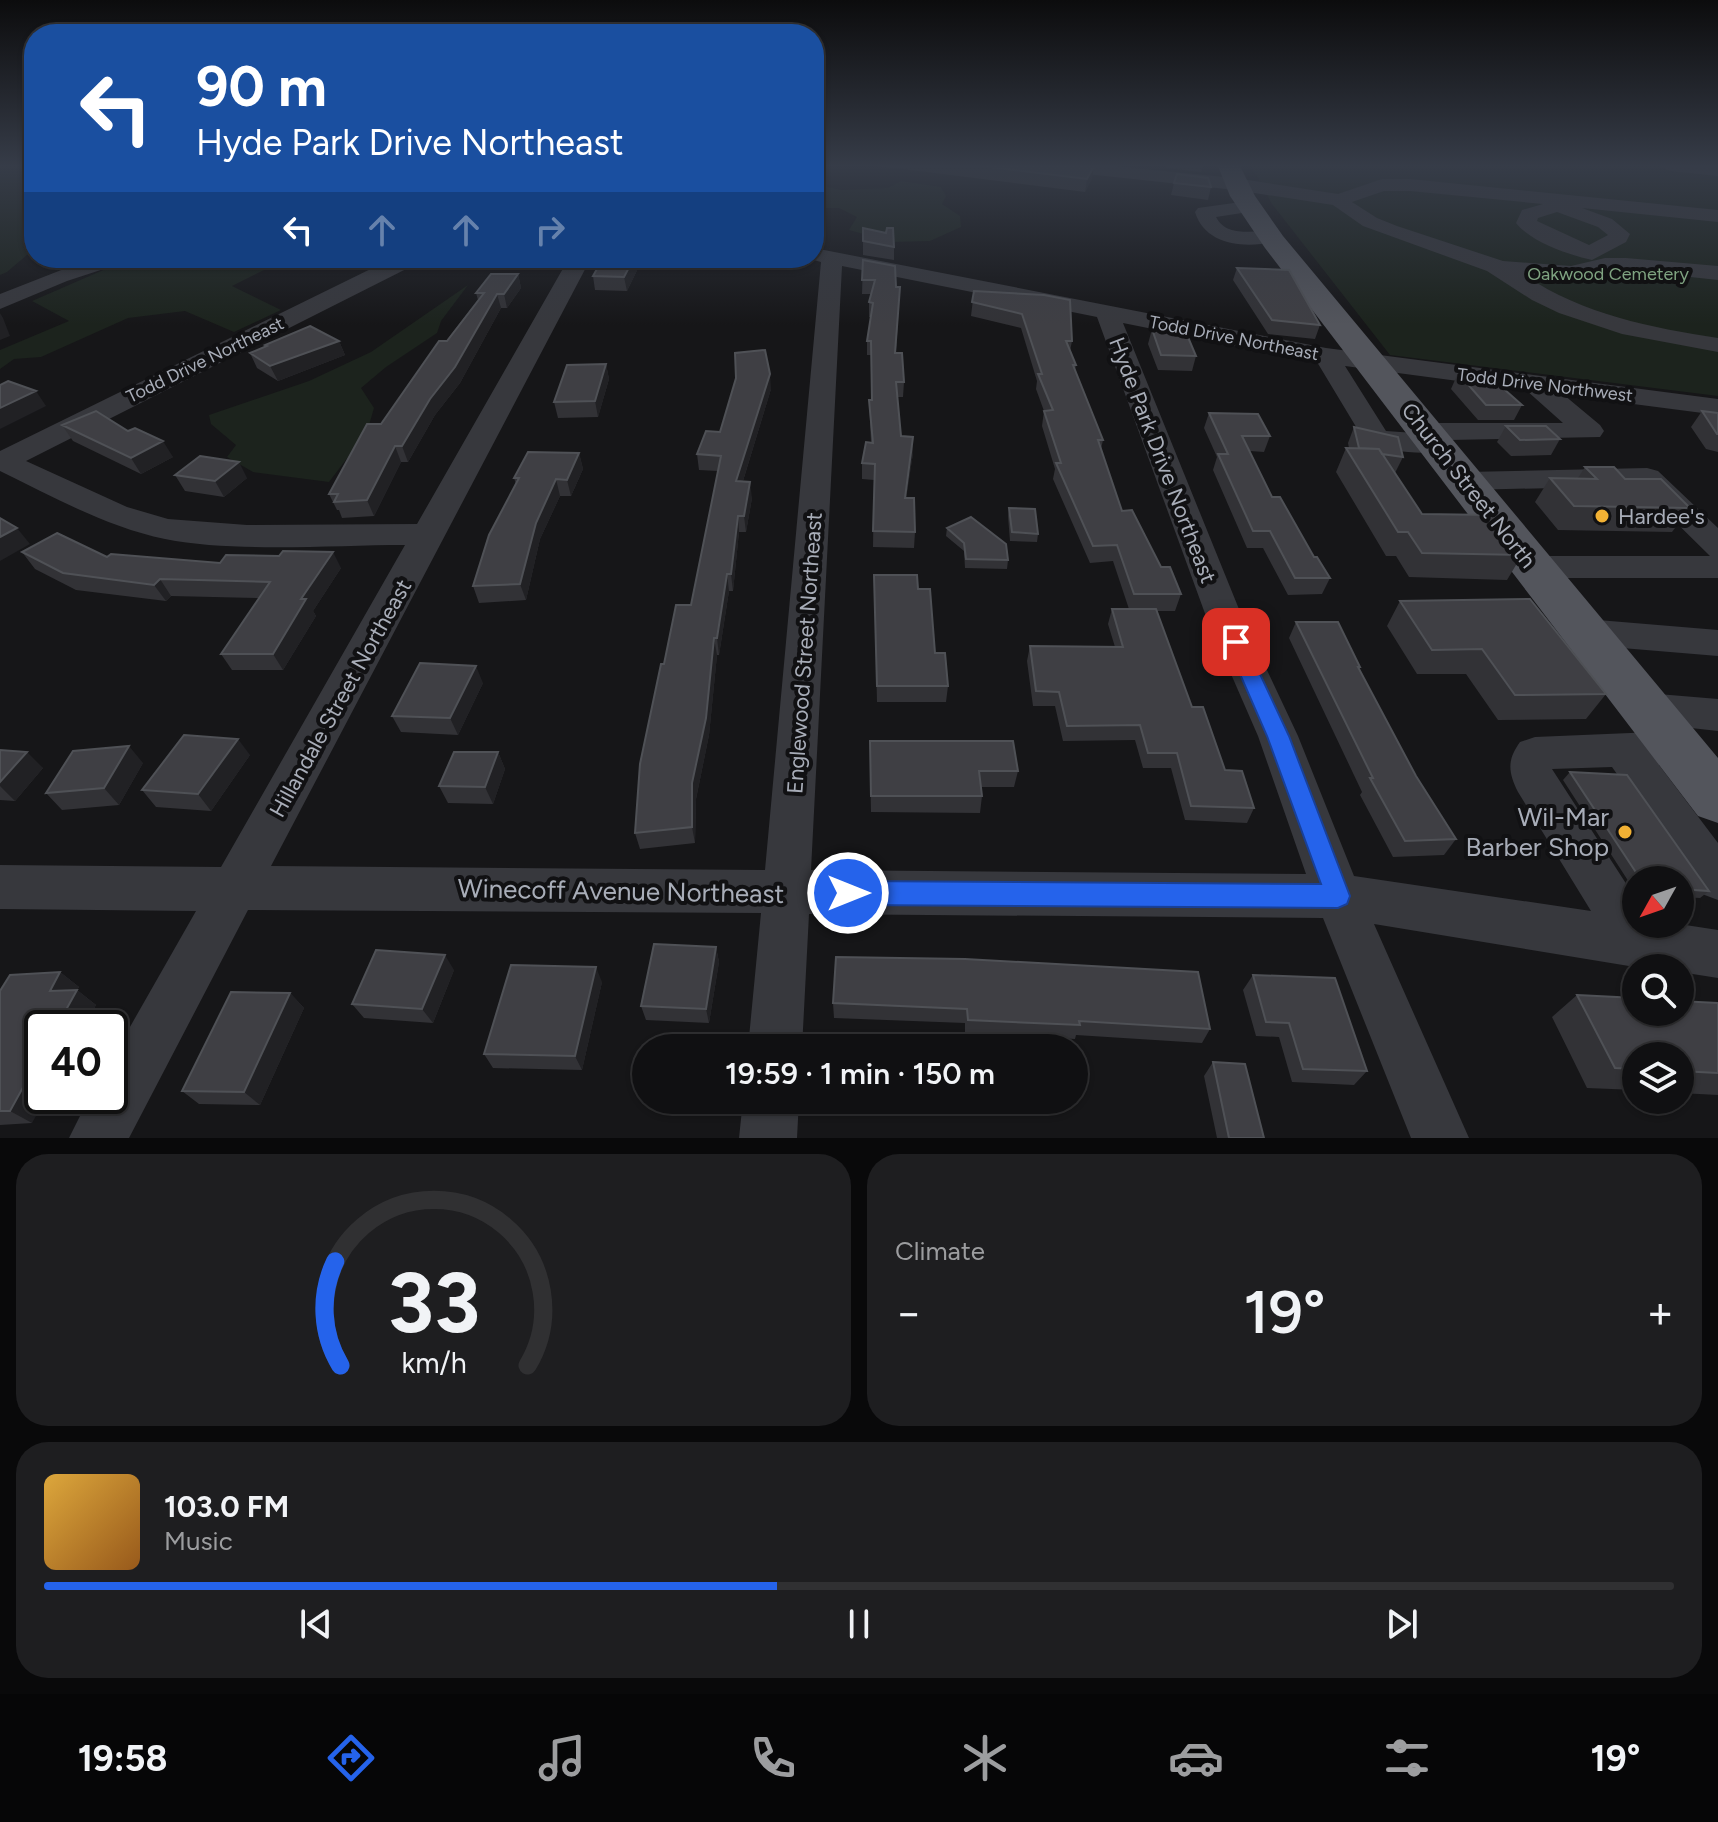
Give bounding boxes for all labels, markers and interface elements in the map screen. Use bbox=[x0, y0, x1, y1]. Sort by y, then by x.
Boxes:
text: 90 m bbox=[196, 53, 327, 120]
icon: left bbox=[64, 56, 168, 160]
text: Hyde Park Drive Northeast bbox=[196, 121, 624, 164]
icon: left bbox=[276, 208, 320, 252]
icon: ahead bbox=[360, 208, 404, 252]
icon: ahead bbox=[444, 208, 488, 252]
icon: right bbox=[528, 208, 572, 252]
park label: Oakwood Cemetery bbox=[1527, 263, 1689, 285]
street label: Todd Drive Northeast bbox=[1147, 311, 1321, 365]
street label: Todd Drive Northeast bbox=[123, 312, 287, 408]
street label: Hyde Park Drive Northeast bbox=[1103, 333, 1222, 587]
street label: Todd Drive Northwest bbox=[1456, 363, 1634, 407]
street label: Church Street North bbox=[1396, 397, 1542, 573]
place label: Hardee's bbox=[1618, 503, 1705, 530]
marker: Hardee's bbox=[1593, 507, 1611, 525]
street label: Englewood Street Northeast bbox=[781, 511, 828, 795]
street label: Hillandale Street Northeast bbox=[264, 575, 417, 822]
pin bbox=[1202, 608, 1270, 676]
icon: arrive bbox=[1214, 620, 1258, 664]
place label: Wil-Mar Barber Shop bbox=[1466, 801, 1609, 863]
marker: Wil-Mar Barber Shop bbox=[1616, 823, 1634, 841]
position arrow bbox=[806, 851, 890, 935]
north arrow bbox=[1622, 866, 1694, 938]
map controls bbox=[1622, 866, 1694, 1114]
street label: Winecoff Avenue Northeast bbox=[457, 872, 785, 910]
button: search bbox=[1622, 954, 1694, 1026]
speed limit sign: 40 bbox=[24, 1010, 128, 1114]
button: layers bbox=[1622, 1042, 1694, 1114]
text: 19:59 · 1 min · 150 m bbox=[725, 1055, 995, 1092]
text: Climate bbox=[895, 1235, 985, 1267]
text: 33 bbox=[387, 1253, 480, 1353]
text: 19° bbox=[1243, 1276, 1326, 1348]
text: − bbox=[895, 1286, 922, 1339]
text: + bbox=[1647, 1286, 1674, 1339]
text: km/h bbox=[401, 1346, 466, 1380]
text: 103.0 FM bbox=[164, 1488, 289, 1525]
text: Music bbox=[164, 1525, 233, 1557]
icon: previous bbox=[294, 1602, 338, 1646]
icon: pause bbox=[837, 1602, 881, 1646]
icon: next bbox=[1380, 1602, 1424, 1646]
icon: directions bbox=[323, 1730, 379, 1786]
icon: music bbox=[534, 1730, 590, 1786]
icon: phone bbox=[745, 1730, 801, 1786]
icon: climate bbox=[957, 1730, 1013, 1786]
icon: car bbox=[1168, 1730, 1224, 1786]
icon: filters bbox=[1379, 1730, 1435, 1786]
text: 19:58 bbox=[78, 1737, 168, 1780]
text: 19° bbox=[1591, 1737, 1640, 1780]

